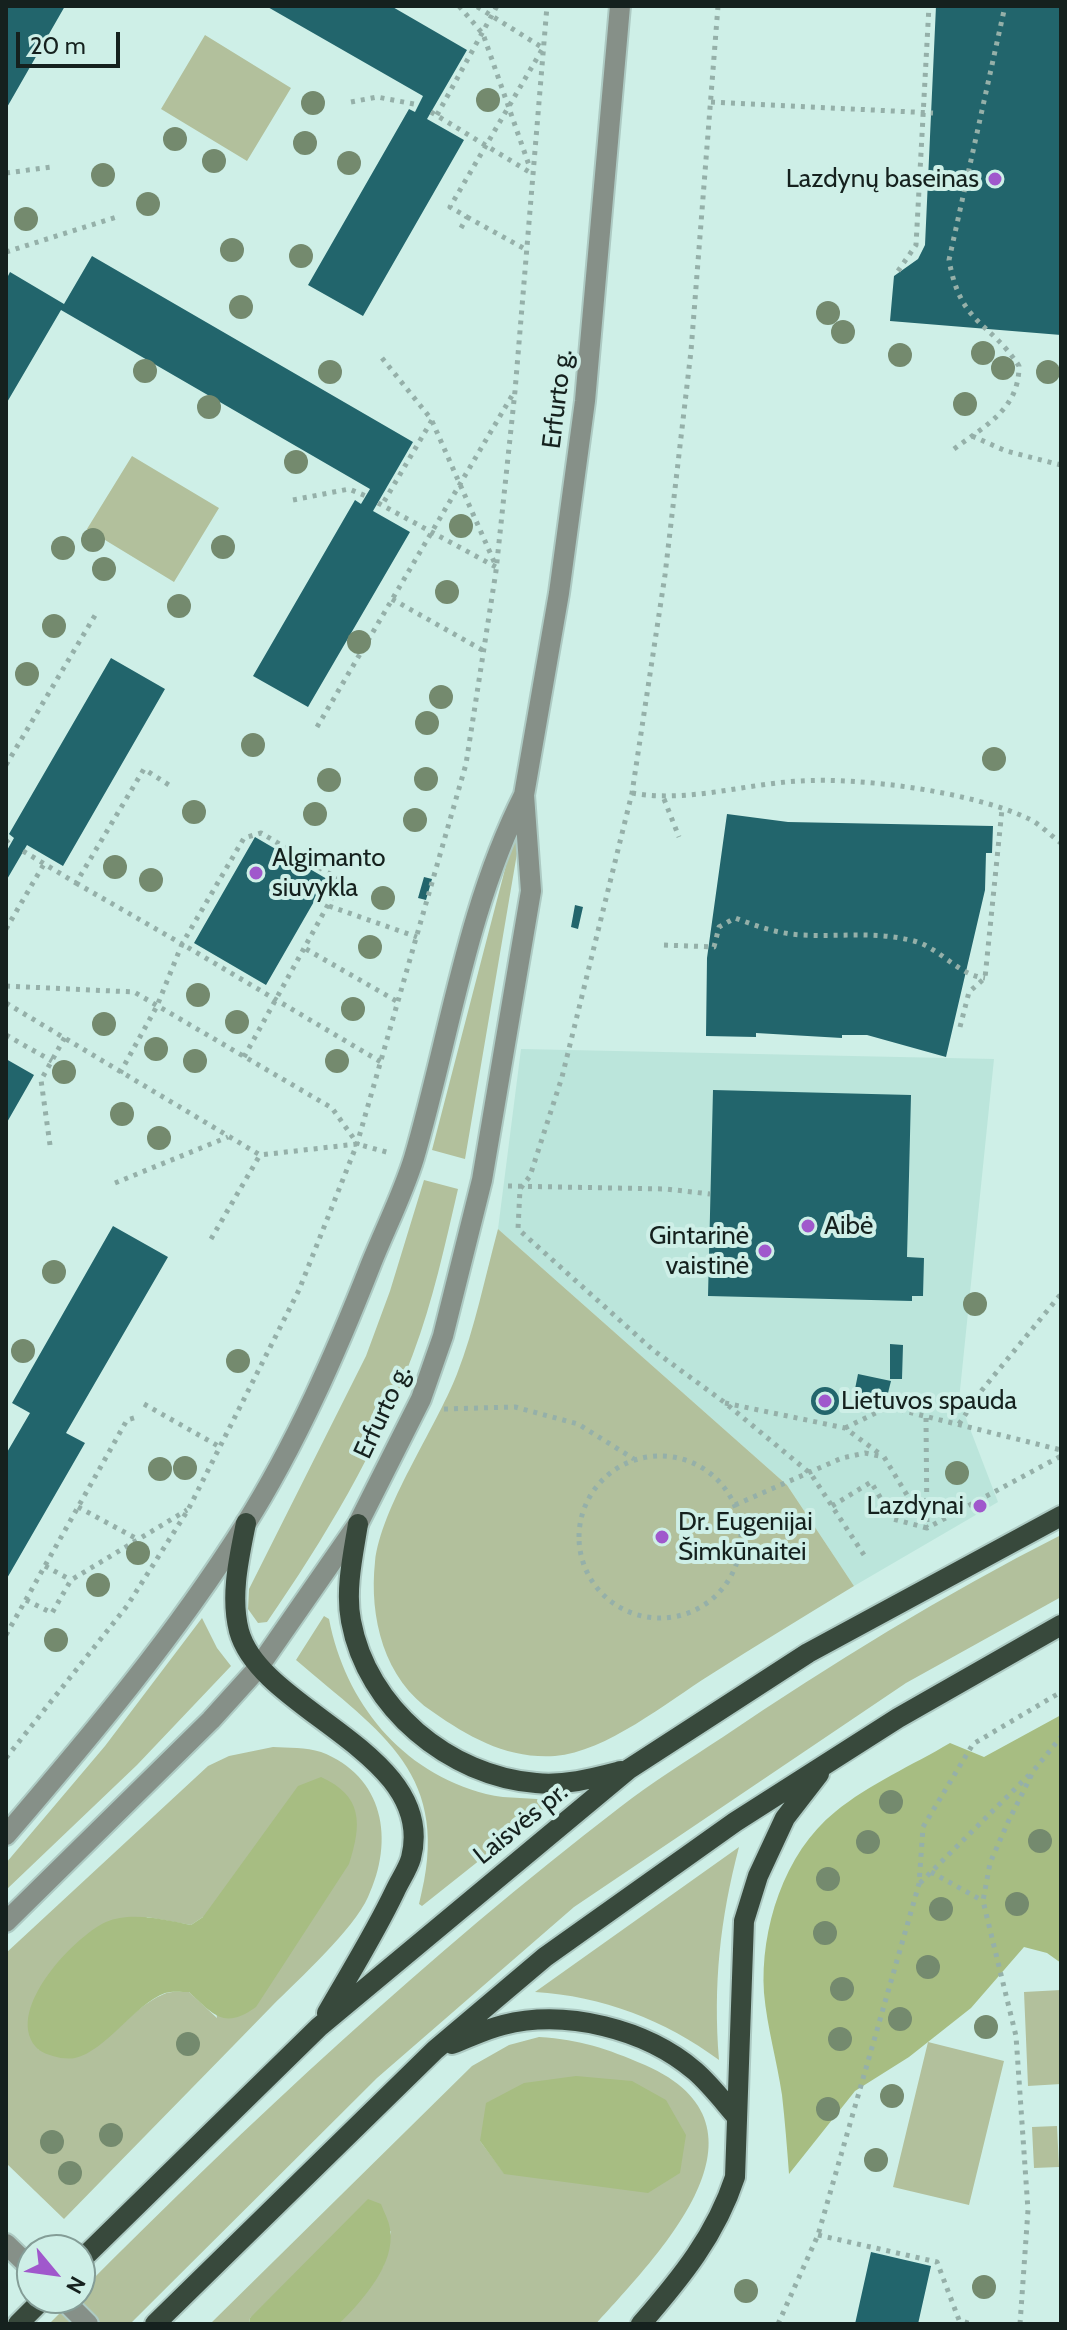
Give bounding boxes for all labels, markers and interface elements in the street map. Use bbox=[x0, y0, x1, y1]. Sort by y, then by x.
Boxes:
scale bar bbox=[20, 16, 124, 66]
text: 20 m bbox=[30, 31, 86, 60]
place label: Lazdynų baseinas bbox=[786, 163, 979, 195]
marker: Lazdynų baseinas bbox=[986, 170, 1004, 188]
street label: Erfurto g. bbox=[536, 347, 580, 451]
place label: Algimanto siuvykla bbox=[272, 842, 385, 904]
marker: Algimanto siuvykla bbox=[247, 864, 265, 882]
place label: Aibė bbox=[824, 1210, 873, 1242]
marker: Aibė bbox=[799, 1217, 817, 1235]
place label: Gintarinė vaistinė bbox=[649, 1220, 749, 1282]
marker: Gintarinė vaistinė bbox=[756, 1242, 774, 1260]
street label: Erfurto g. bbox=[348, 1360, 418, 1464]
place label: Lietuvos spauda bbox=[841, 1385, 1017, 1417]
marker: Lietuvos spauda bbox=[816, 1392, 834, 1410]
place label: Lazdynai bbox=[866, 1490, 964, 1522]
marker: Lazdynai bbox=[971, 1497, 989, 1515]
place label: Dr. Eugenijai Šimkūnaitei bbox=[678, 1506, 813, 1568]
marker: Dr. Eugenijai Šimkūnaitei bbox=[653, 1528, 671, 1546]
street label: Laisvės pr. bbox=[468, 1777, 574, 1871]
north arrow bbox=[16, 2234, 96, 2314]
text: N bbox=[60, 2272, 91, 2298]

